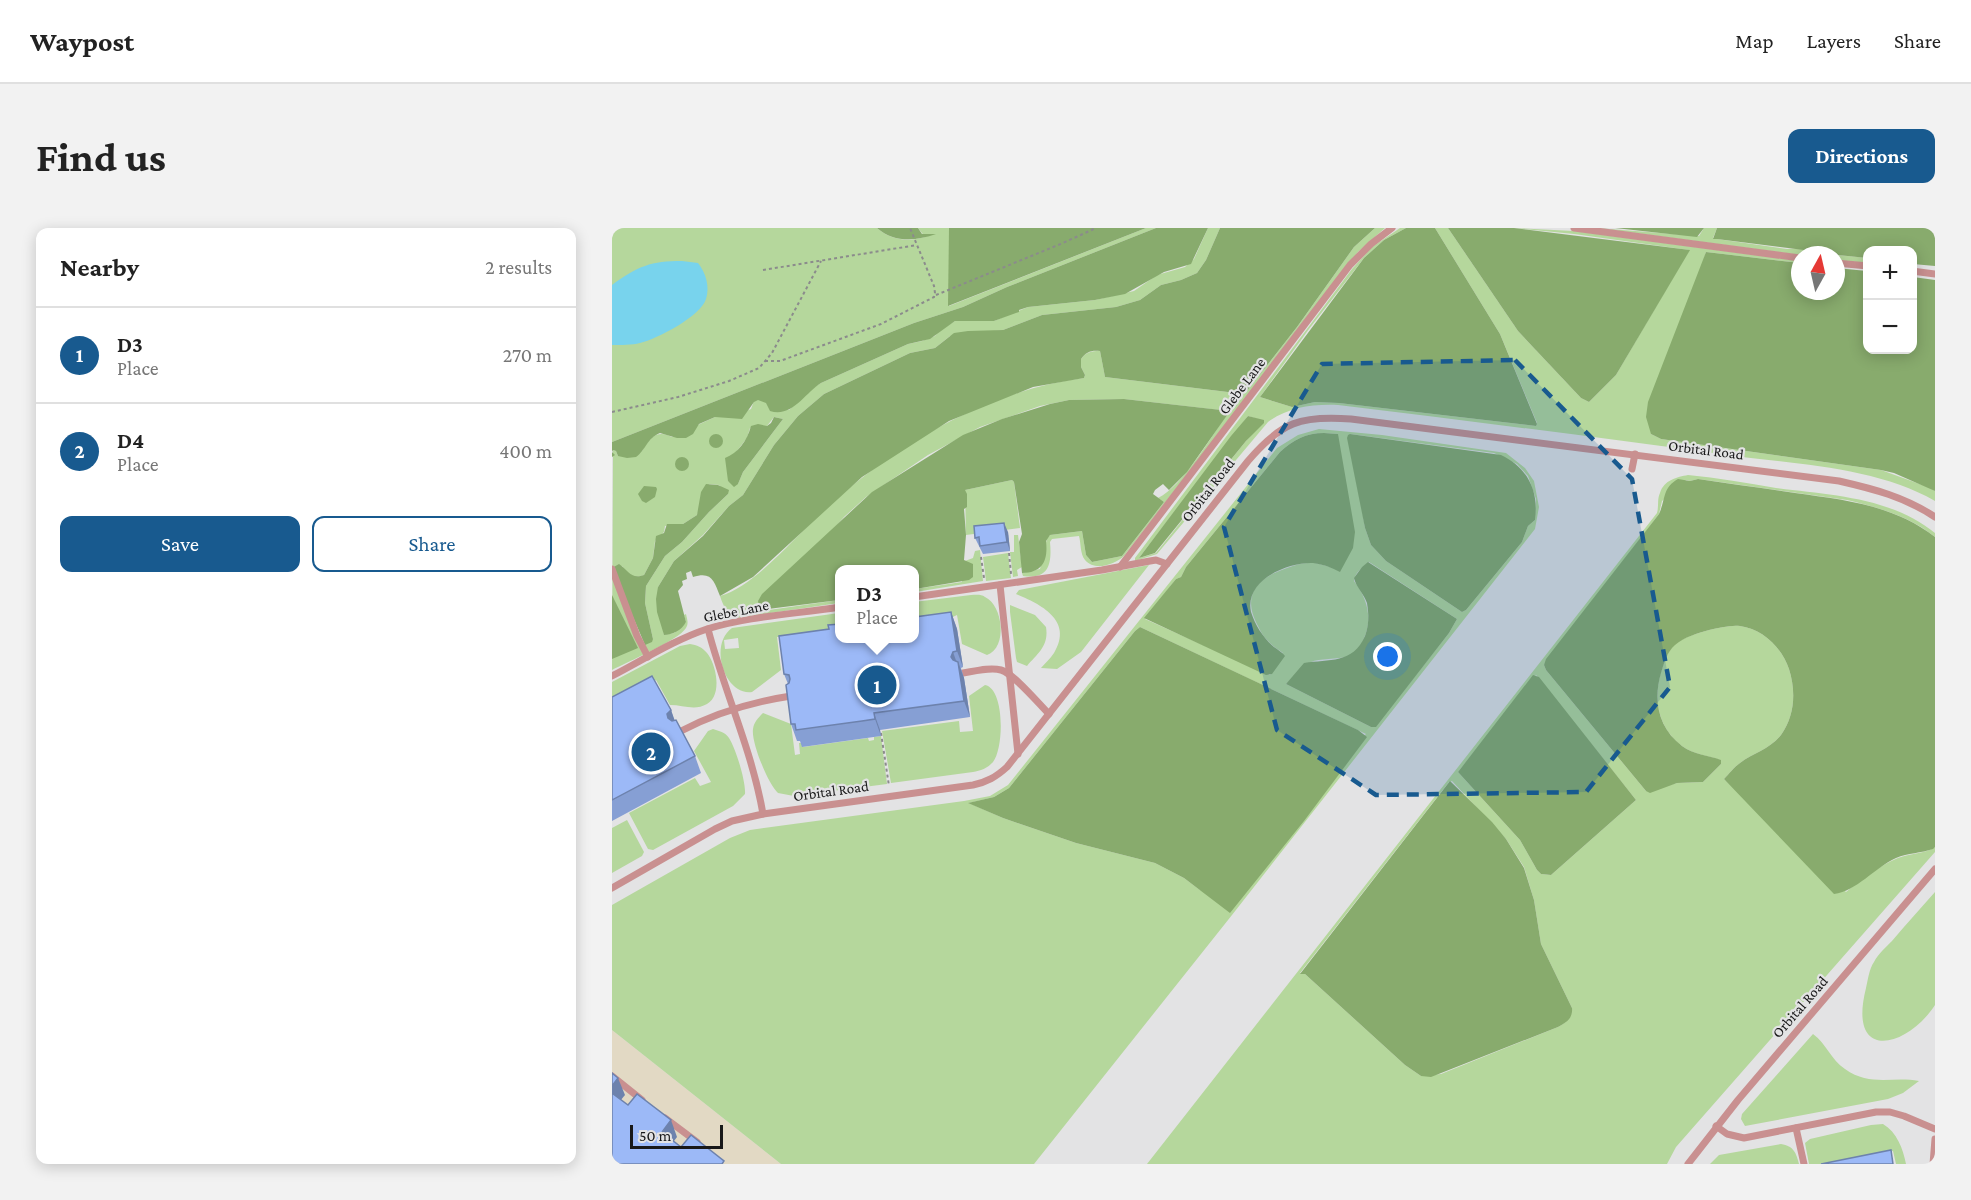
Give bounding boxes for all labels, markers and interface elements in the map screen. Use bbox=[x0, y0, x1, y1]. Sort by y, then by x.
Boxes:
text: Waypost bbox=[30, 26, 134, 57]
text: Map bbox=[1735, 29, 1774, 53]
text: Layers bbox=[1807, 29, 1861, 53]
text: Share bbox=[1894, 29, 1941, 53]
button: Directions bbox=[1788, 129, 1935, 183]
text: Find us bbox=[36, 133, 166, 180]
north arrow bbox=[1791, 246, 1845, 300]
map controls bbox=[1863, 246, 1917, 354]
button: + bbox=[1863, 246, 1917, 300]
text: Nearby bbox=[60, 253, 139, 282]
text: 2 results bbox=[485, 256, 552, 278]
button: − bbox=[1863, 300, 1917, 354]
text: D3 bbox=[117, 332, 143, 357]
text: 1 bbox=[76, 344, 83, 366]
text: 270 m bbox=[503, 344, 552, 366]
street label: Glebe Lane bbox=[1216, 354, 1269, 417]
text: Place bbox=[117, 357, 159, 379]
text: D4 bbox=[117, 428, 144, 453]
street label: Orbital Road bbox=[1667, 437, 1745, 463]
text: 2 bbox=[74, 440, 85, 462]
text: 400 m bbox=[499, 440, 552, 462]
text: Place bbox=[117, 453, 159, 475]
street label: Orbital Road bbox=[1178, 455, 1238, 525]
button: Save bbox=[60, 516, 300, 572]
button: Share bbox=[312, 516, 552, 572]
popup bbox=[835, 565, 919, 643]
text: D3 bbox=[856, 581, 882, 606]
street label: Glebe Lane bbox=[702, 597, 770, 625]
text: Place bbox=[856, 606, 898, 628]
your location bbox=[1373, 642, 1402, 671]
pin: 1 bbox=[858, 662, 896, 708]
pin: 2 bbox=[632, 730, 670, 774]
street label: Orbital Road bbox=[792, 778, 870, 804]
street label: Orbital Road bbox=[1769, 973, 1831, 1041]
scale bar bbox=[630, 1122, 723, 1150]
text: 50 m bbox=[639, 1127, 671, 1144]

